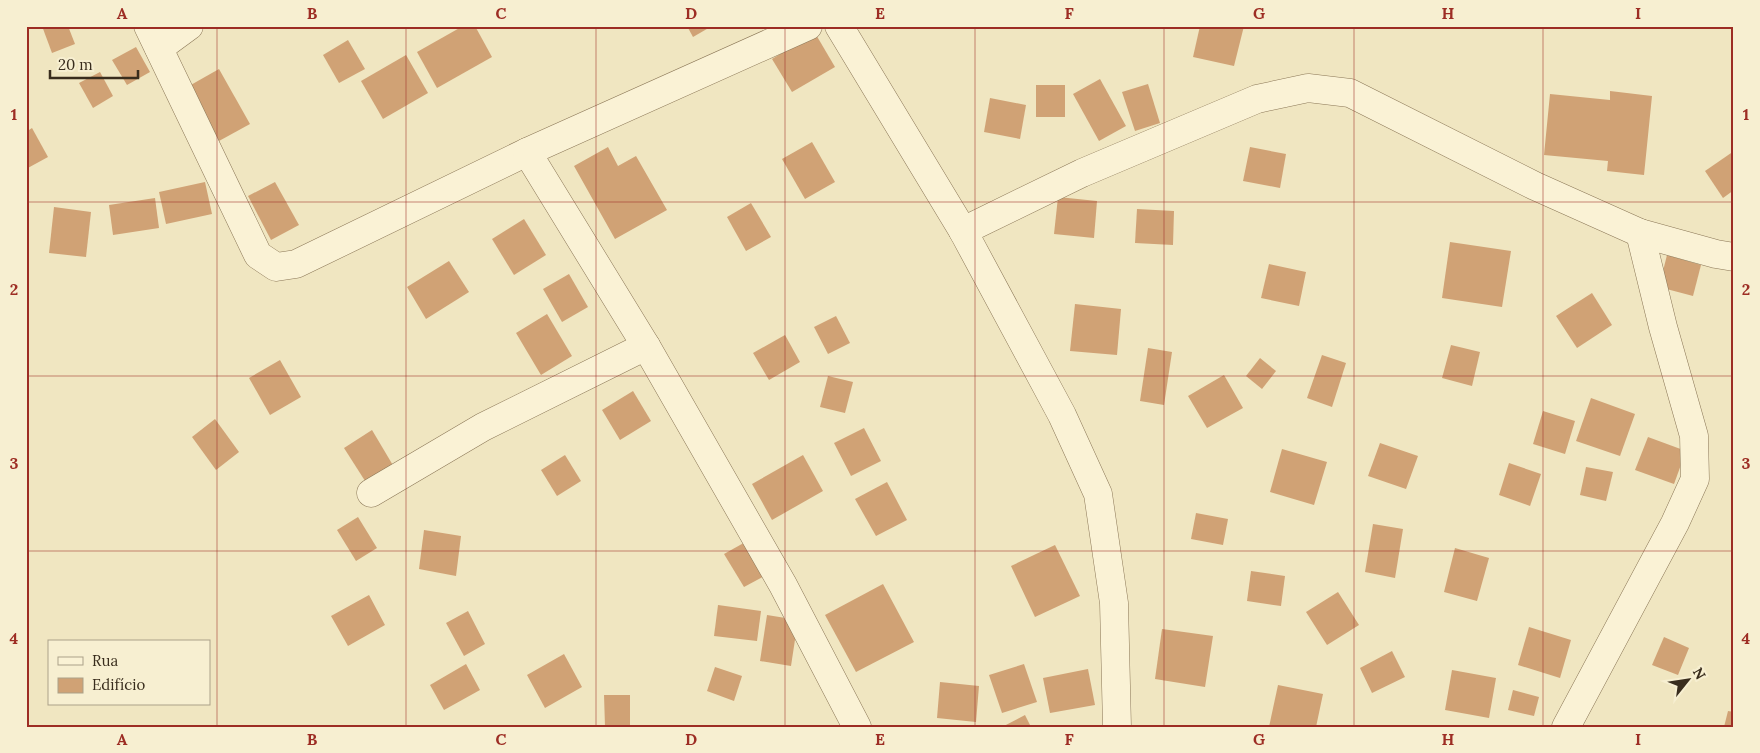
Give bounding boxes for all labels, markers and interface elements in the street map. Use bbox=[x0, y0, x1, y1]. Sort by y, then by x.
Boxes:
text: A bbox=[117, 3, 128, 23]
text: B bbox=[307, 3, 318, 23]
text: C bbox=[495, 3, 507, 23]
text: D bbox=[685, 3, 697, 23]
text: E bbox=[875, 3, 885, 23]
text: F bbox=[1064, 3, 1074, 23]
text: G bbox=[1253, 3, 1265, 23]
text: H bbox=[1442, 3, 1455, 23]
text: I bbox=[1635, 3, 1641, 23]
scale bar bbox=[50, 48, 138, 80]
text: 20 m bbox=[58, 55, 93, 74]
text: 1 bbox=[11, 104, 17, 124]
text: 1 bbox=[1743, 104, 1749, 124]
text: 2 bbox=[10, 279, 18, 299]
text: 2 bbox=[1742, 279, 1750, 299]
text: 3 bbox=[10, 453, 19, 473]
text: 3 bbox=[1742, 453, 1751, 473]
text: 4 bbox=[10, 628, 19, 648]
text: 4 bbox=[1742, 628, 1751, 648]
legend bbox=[48, 640, 210, 706]
text: Rua bbox=[92, 651, 118, 670]
north arrow bbox=[1662, 656, 1712, 706]
text: N bbox=[1689, 664, 1710, 683]
text: Edifício bbox=[92, 675, 145, 694]
text: A bbox=[117, 729, 128, 749]
text: B bbox=[307, 729, 318, 749]
text: C bbox=[495, 729, 507, 749]
text: D bbox=[685, 729, 697, 749]
text: E bbox=[875, 729, 885, 749]
text: F bbox=[1064, 729, 1074, 749]
text: G bbox=[1253, 729, 1265, 749]
text: H bbox=[1442, 729, 1455, 749]
text: I bbox=[1635, 729, 1641, 749]

